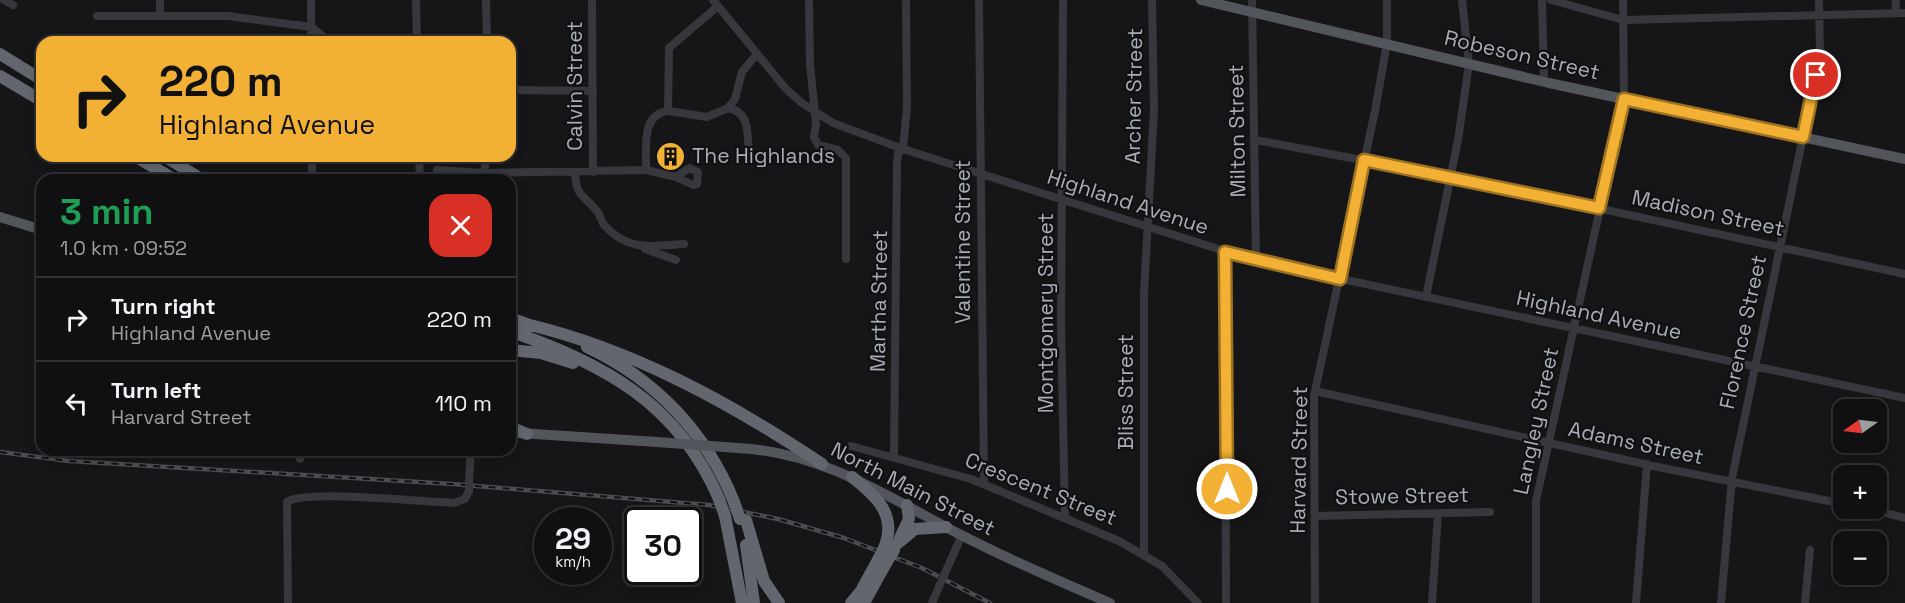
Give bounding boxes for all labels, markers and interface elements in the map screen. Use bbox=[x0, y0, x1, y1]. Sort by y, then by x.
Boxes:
street label: Calvin Street bbox=[561, 21, 588, 151]
street label: Robeson Street bbox=[1442, 24, 1602, 86]
street label: Archer Street bbox=[1119, 28, 1148, 164]
pin bbox=[1790, 49, 1841, 100]
text: 220 m bbox=[159, 55, 283, 108]
icon: arrive bbox=[1799, 58, 1832, 91]
icon: right bbox=[60, 60, 138, 138]
street label: Milton Street bbox=[1222, 64, 1251, 198]
text: Highland Avenue bbox=[159, 107, 375, 142]
building icon: The Highlands bbox=[655, 140, 687, 172]
place label: The Highlands bbox=[692, 142, 835, 169]
street label: Valentine Street bbox=[949, 160, 976, 324]
street label: Highland Avenue bbox=[1044, 163, 1212, 240]
street label: Madison Street bbox=[1629, 183, 1787, 242]
text: 3 min bbox=[60, 189, 154, 235]
button: close bbox=[429, 194, 492, 257]
street label: Montgomery Street bbox=[1032, 213, 1059, 413]
street label: Martha Street bbox=[864, 230, 893, 372]
text: 1.0 km · 09:52 bbox=[60, 235, 187, 261]
street label: Florence Street bbox=[1713, 252, 1772, 411]
street label: Highland Avenue bbox=[1514, 284, 1684, 345]
text: Turn right bbox=[111, 292, 216, 320]
icon: right bbox=[60, 303, 93, 336]
text: 220 m bbox=[427, 305, 492, 333]
text: Highland Avenue bbox=[111, 320, 271, 346]
street label: Bliss Street bbox=[1112, 334, 1139, 450]
street label: Langley Street bbox=[1507, 345, 1564, 497]
text: Turn left bbox=[111, 376, 201, 404]
street label: Harvard Street bbox=[1284, 386, 1313, 534]
icon: left bbox=[60, 387, 93, 420]
text: 110 m bbox=[435, 389, 492, 417]
north arrow bbox=[1833, 399, 1887, 453]
map controls bbox=[1833, 399, 1887, 585]
text: Harvard Street bbox=[111, 404, 251, 430]
street label: Adams Street bbox=[1566, 415, 1706, 470]
street label: North Main Street bbox=[827, 436, 1000, 542]
street label: Crescent Street bbox=[961, 446, 1121, 531]
position arrow bbox=[1195, 457, 1259, 521]
button: + bbox=[1833, 465, 1887, 519]
street label: Stowe Street bbox=[1335, 481, 1469, 510]
speed limit sign: 30 bbox=[624, 507, 702, 585]
text: 29 bbox=[555, 519, 591, 558]
button: − bbox=[1833, 531, 1887, 585]
text: km/h bbox=[555, 552, 591, 571]

